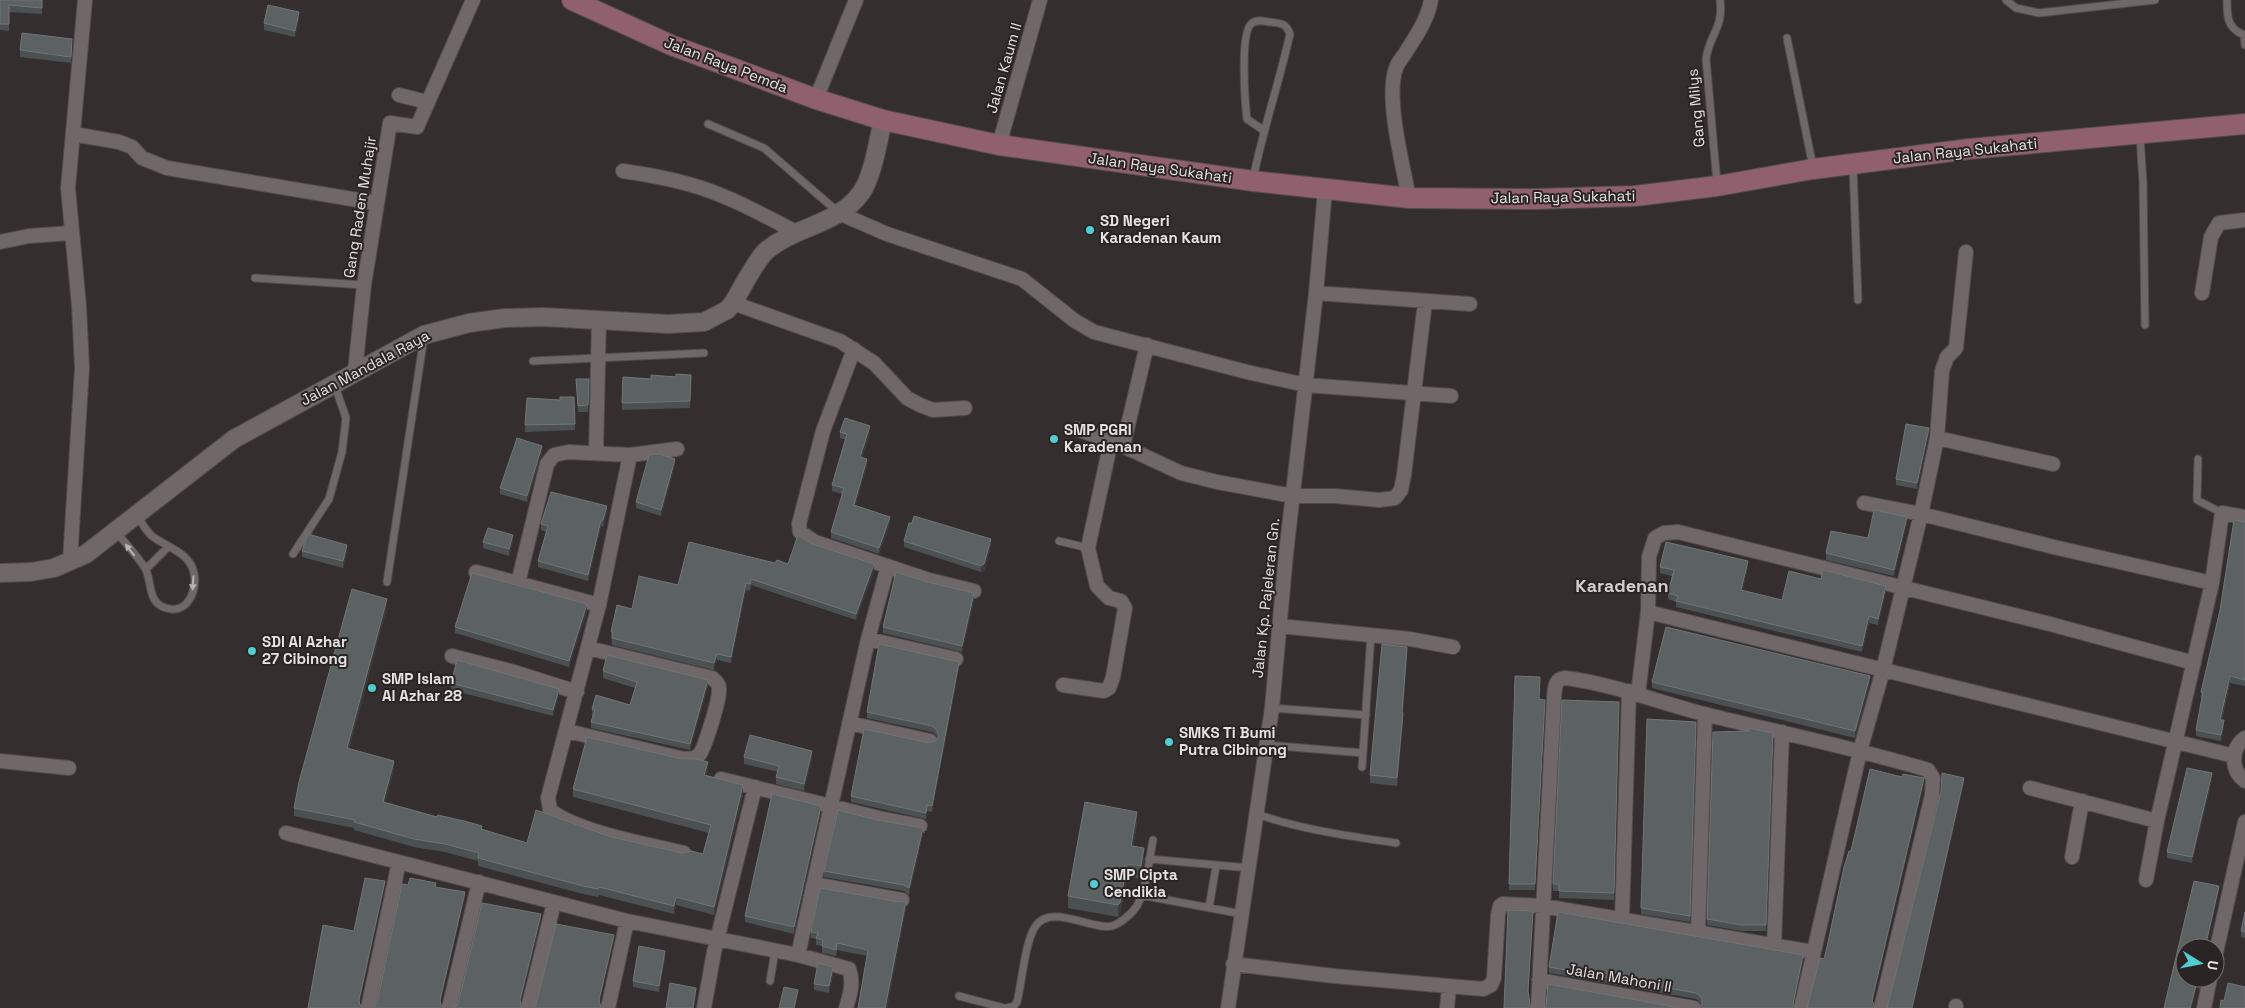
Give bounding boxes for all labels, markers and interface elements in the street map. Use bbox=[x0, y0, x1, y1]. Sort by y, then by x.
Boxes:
street label: Jalan Kaum II bbox=[982, 20, 1026, 115]
street label: Jalan Raya Pemda bbox=[662, 32, 791, 97]
street label: Gang Milys bbox=[1683, 68, 1708, 148]
street label: Jalan Raya Sukahati bbox=[1892, 133, 2038, 168]
street label: Gang Raden Muhajir bbox=[339, 134, 380, 279]
street label: Jalan Raya Sukahati bbox=[1087, 148, 1233, 187]
street label: Jalan Raya Sukahati bbox=[1490, 186, 1636, 207]
place label: SD Negeri Karadenan Kaum bbox=[1100, 211, 1221, 247]
marker: SD Negeri Karadenan Kaum bbox=[1084, 224, 1096, 236]
street label: Jalan Mandala Raya bbox=[297, 325, 433, 410]
place label: SMP PGRI Karadenan bbox=[1064, 420, 1142, 456]
marker: SMP PGRI Karadenan bbox=[1048, 433, 1060, 445]
street label: Jalan Kp. Pajeleran Gn. bbox=[1248, 517, 1283, 679]
one-way arrow bbox=[125, 544, 136, 557]
district label: Karadenan bbox=[1575, 574, 1669, 597]
one-way arrow bbox=[189, 575, 197, 591]
place label: SDI Al Azhar 27 Cibinong bbox=[262, 632, 347, 668]
marker: SDI Al Azhar 27 Cibinong bbox=[246, 645, 258, 657]
place label: SMP Islam Al Azhar 28 bbox=[382, 669, 462, 705]
marker: SMP Islam Al Azhar 28 bbox=[366, 682, 378, 694]
place label: SMKS Ti Bumi Putra Cibinong bbox=[1179, 723, 1287, 759]
marker: SMKS Ti Bumi Putra Cibinong bbox=[1163, 736, 1175, 748]
place label: SMP Cipta Cendikia bbox=[1104, 865, 1178, 901]
marker: SMP Cipta Cendikia bbox=[1088, 878, 1100, 890]
north arrow bbox=[2175, 938, 2225, 988]
street label: Jalan Mahoni II bbox=[1565, 959, 1673, 996]
text: U bbox=[2203, 959, 2222, 971]

